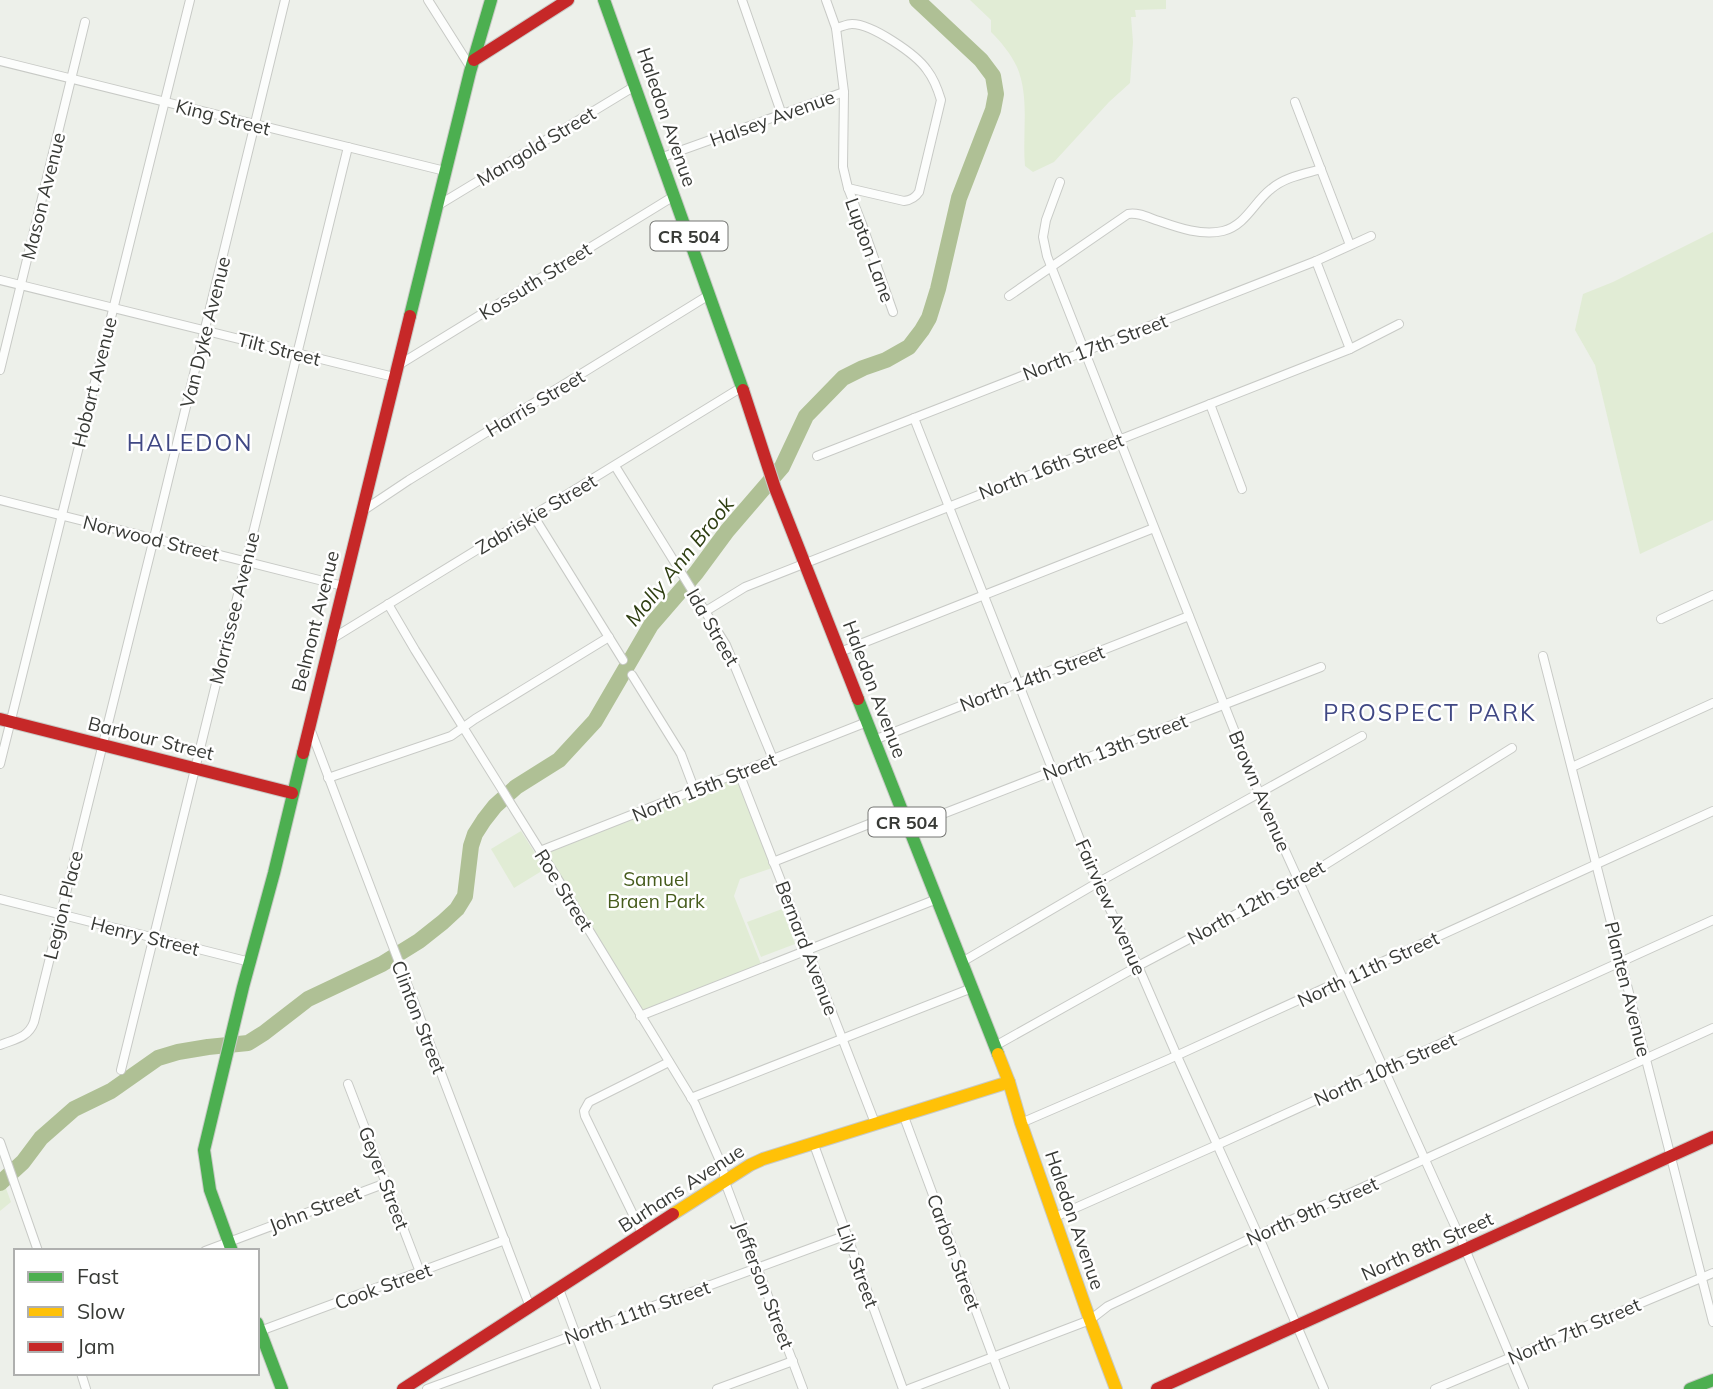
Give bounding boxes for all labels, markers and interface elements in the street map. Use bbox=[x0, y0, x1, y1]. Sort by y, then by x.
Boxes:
street label: Haledon Avenue bbox=[632, 44, 702, 190]
street label: Halsey Avenue bbox=[706, 84, 838, 152]
street label: King Street bbox=[173, 94, 273, 140]
street label: Mangold Street bbox=[472, 101, 600, 191]
street label: Mason Avenue bbox=[16, 130, 70, 262]
street label: Lupton Lane bbox=[840, 195, 900, 305]
road number: CR 504 bbox=[650, 222, 728, 250]
street label: Kossuth Street bbox=[474, 237, 596, 325]
street label: Van Dyke Avenue bbox=[175, 254, 235, 410]
street label: North 17th Street bbox=[1019, 308, 1171, 386]
street label: Hobart Avenue bbox=[66, 314, 122, 450]
street label: Tilt Street bbox=[235, 327, 323, 371]
street label: Harris Street bbox=[481, 364, 589, 442]
street label: North 16th Street bbox=[975, 427, 1127, 505]
district label: HALEDON bbox=[127, 428, 253, 457]
street label: Zabriskie Street bbox=[471, 468, 601, 560]
water label: Molly Ann Brook bbox=[619, 490, 740, 631]
street label: Norwood Street bbox=[80, 509, 222, 567]
street label: Morrissee Avenue bbox=[203, 529, 265, 687]
street label: Belmont Avenue bbox=[286, 548, 344, 694]
street label: Ida Street bbox=[681, 584, 745, 670]
street label: Haledon Avenue bbox=[838, 617, 912, 761]
street label: North 14th Street bbox=[956, 639, 1108, 717]
district label: PROSPECT PARK bbox=[1323, 698, 1537, 727]
street label: North 13th Street bbox=[1039, 708, 1191, 786]
street label: Barbour Street bbox=[86, 711, 217, 765]
street label: Brown Avenue bbox=[1224, 727, 1296, 855]
street label: North 15th Street bbox=[628, 747, 780, 827]
road number: CR 504 bbox=[869, 808, 946, 836]
street label: Fairview Avenue bbox=[1070, 835, 1152, 979]
street label: Roe Street bbox=[530, 845, 599, 936]
street label: Legion Place bbox=[38, 848, 88, 962]
street label: North 12th Street bbox=[1183, 854, 1329, 950]
park label: Samuel Braen Park bbox=[607, 867, 705, 913]
street label: Bernard Avenue bbox=[770, 877, 844, 1019]
street label: Henry Street bbox=[88, 911, 202, 961]
street label: Planten Avenue bbox=[1600, 919, 1656, 1059]
street label: North 11th Street bbox=[1293, 926, 1443, 1012]
street label: Clinton Street bbox=[386, 957, 452, 1077]
street label: North 10th Street bbox=[1310, 1027, 1460, 1111]
street label: Geyer Street bbox=[353, 1123, 415, 1233]
street label: Burhans Avenue bbox=[614, 1138, 748, 1238]
street label: Haledon Avenue bbox=[1040, 1147, 1110, 1293]
street label: North 9th Street bbox=[1242, 1171, 1382, 1251]
street label: John Street bbox=[265, 1180, 365, 1238]
street label: Carbon Street bbox=[922, 1191, 986, 1314]
street label: North 8th Street bbox=[1357, 1206, 1497, 1286]
street label: Jefferson Street bbox=[729, 1218, 799, 1353]
street label: Lily Street bbox=[832, 1221, 884, 1311]
legend bbox=[14, 1249, 259, 1375]
street label: Cook Street bbox=[331, 1257, 435, 1315]
text: Fast bbox=[77, 1263, 119, 1289]
street label: North 11th Street bbox=[561, 1274, 713, 1349]
street label: North 7th Street bbox=[1504, 1292, 1644, 1370]
text: Slow bbox=[77, 1298, 125, 1324]
text: Jam bbox=[77, 1333, 115, 1359]

